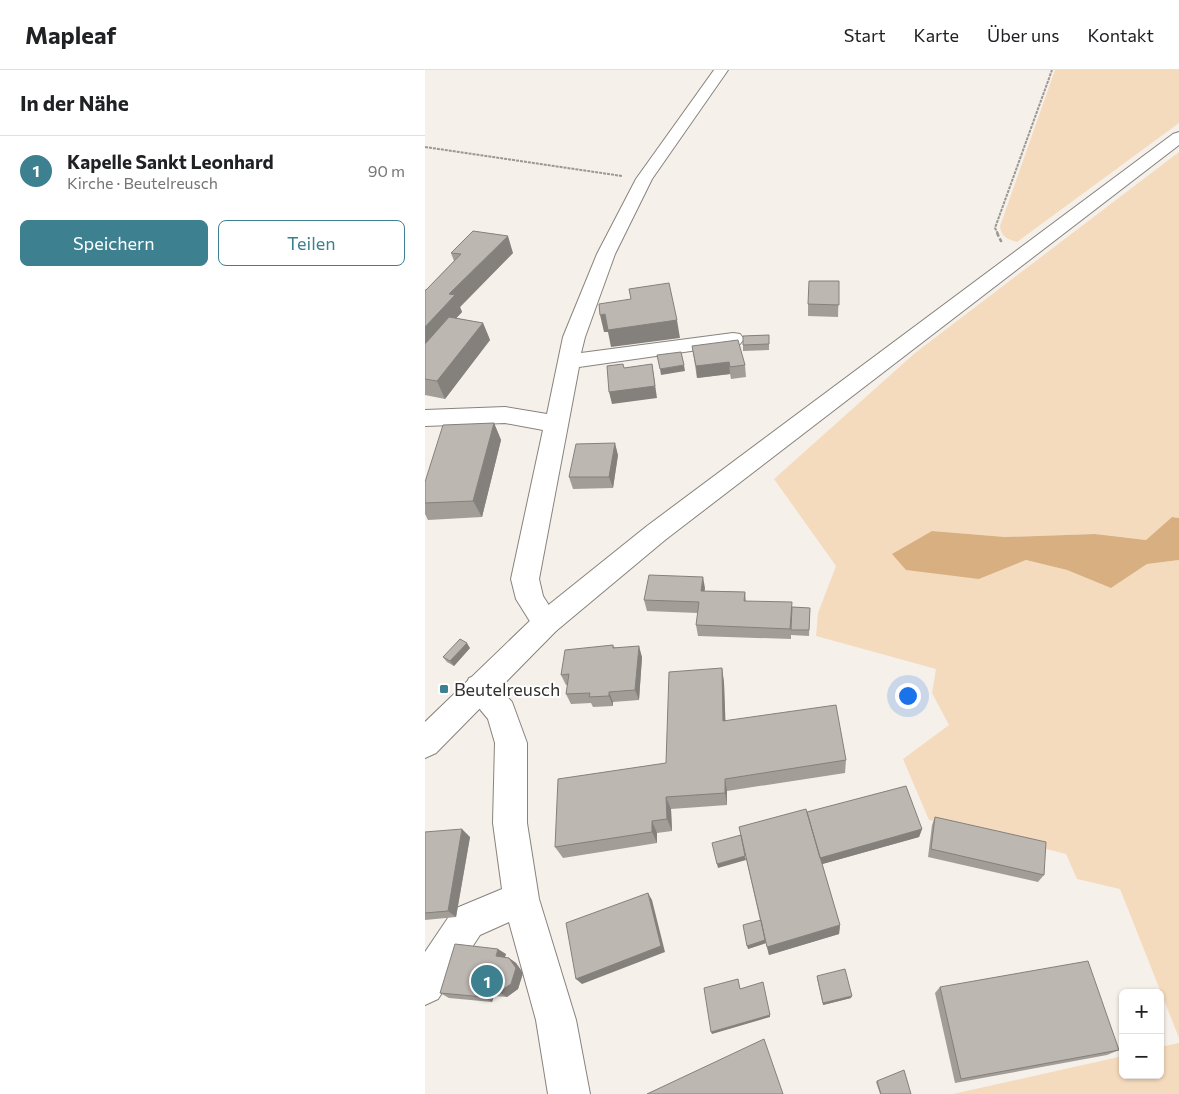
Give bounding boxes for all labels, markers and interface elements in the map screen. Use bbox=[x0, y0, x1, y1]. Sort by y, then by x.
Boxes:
text: Mapleaf bbox=[25, 20, 116, 49]
text: Start bbox=[844, 24, 886, 46]
text: Karte bbox=[914, 24, 959, 46]
text: Über uns bbox=[987, 24, 1060, 46]
text: Kontakt bbox=[1088, 24, 1154, 46]
text: In der Nähe bbox=[20, 90, 129, 115]
text: Kapelle Sankt Leonhard bbox=[67, 150, 274, 173]
text: 1 bbox=[32, 161, 40, 180]
text: 90 m bbox=[368, 161, 405, 180]
text: Kirche · Beutelreusch bbox=[67, 173, 218, 192]
button: Speichern bbox=[20, 220, 208, 266]
button: Teilen bbox=[218, 220, 405, 266]
place label: Beutelreusch bbox=[454, 678, 560, 700]
marker: Beutelreusch bbox=[438, 683, 450, 695]
your location bbox=[895, 683, 921, 709]
pin: 1 bbox=[471, 962, 503, 1000]
map controls bbox=[1119, 989, 1164, 1079]
button: + bbox=[1119, 989, 1164, 1034]
button: − bbox=[1119, 1034, 1164, 1079]

